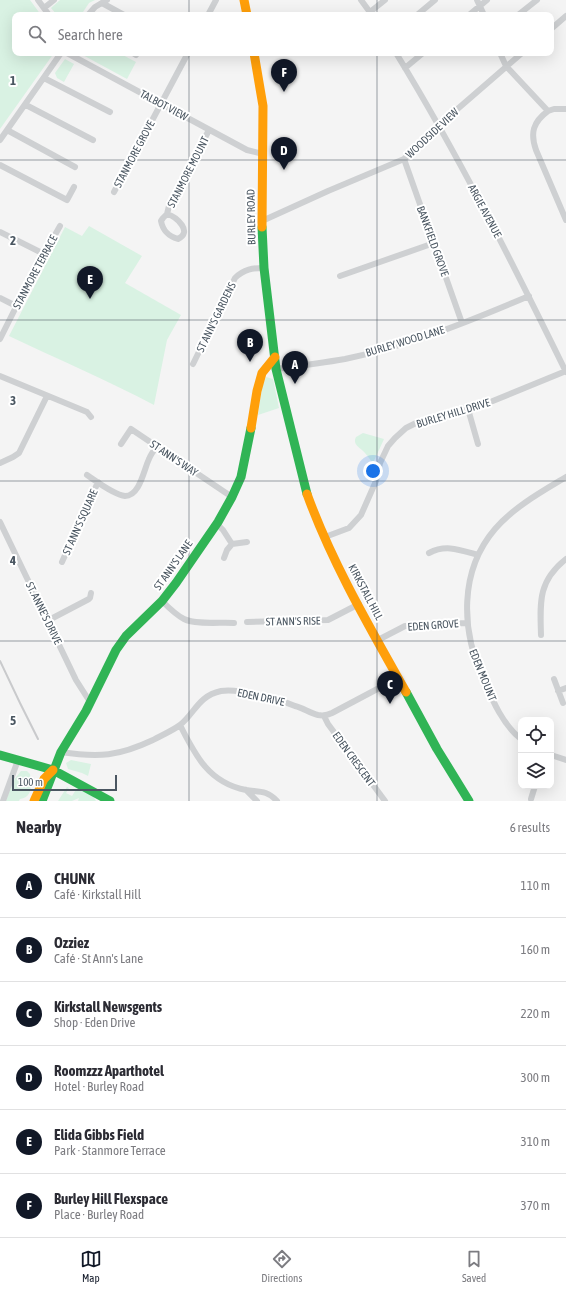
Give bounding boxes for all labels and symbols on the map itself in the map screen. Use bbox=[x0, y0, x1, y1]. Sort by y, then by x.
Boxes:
pin: F bbox=[271, 59, 297, 92]
text: 1 bbox=[10, 73, 16, 88]
street label: TALBOT VIEW bbox=[138, 87, 190, 123]
street label: WOODSIDE VIEW bbox=[403, 106, 461, 160]
street label: STANMORE GROVE bbox=[111, 118, 157, 189]
street label: STANMORE MOUNT bbox=[165, 134, 211, 209]
pin: D bbox=[271, 137, 297, 170]
street label: ARGIE AVENUE bbox=[466, 182, 504, 240]
street label: BURLEY ROAD bbox=[245, 189, 257, 245]
street label: BANKFIELD GROVE bbox=[415, 204, 451, 278]
street label: STANMORE TERRACE bbox=[10, 233, 60, 311]
text: 2 bbox=[10, 233, 16, 248]
pin: E bbox=[77, 266, 103, 299]
street label: ST ANN'S GARDENS bbox=[194, 280, 238, 354]
street label: BURLEY WOOD LANE bbox=[364, 323, 446, 359]
pin: B bbox=[237, 329, 263, 362]
pin: A bbox=[282, 351, 308, 384]
text: 3 bbox=[10, 393, 16, 408]
street label: BURLEY HILL DRIVE bbox=[415, 396, 492, 430]
street label: ST ANN'S WAY bbox=[148, 438, 200, 478]
your location bbox=[363, 461, 383, 481]
street label: ST ANN'S SQUARE bbox=[60, 487, 100, 557]
street label: ST ANN'S LANE bbox=[151, 538, 195, 592]
text: 4 bbox=[9, 553, 16, 568]
street label: KIRKSTALL HILL bbox=[346, 562, 386, 622]
street label: ST. ANNE'S DRIVE bbox=[24, 580, 64, 646]
street label: ST ANN'S RISE bbox=[265, 615, 321, 627]
street label: EDEN GROVE bbox=[407, 617, 459, 633]
street label: EDEN MOUNT bbox=[467, 647, 499, 703]
pin: C bbox=[377, 671, 403, 704]
street label: EDEN DRIVE bbox=[236, 686, 286, 708]
text: 5 bbox=[10, 713, 16, 728]
street label: EDEN CRESCENT bbox=[330, 729, 378, 789]
scale bar bbox=[12, 773, 117, 792]

